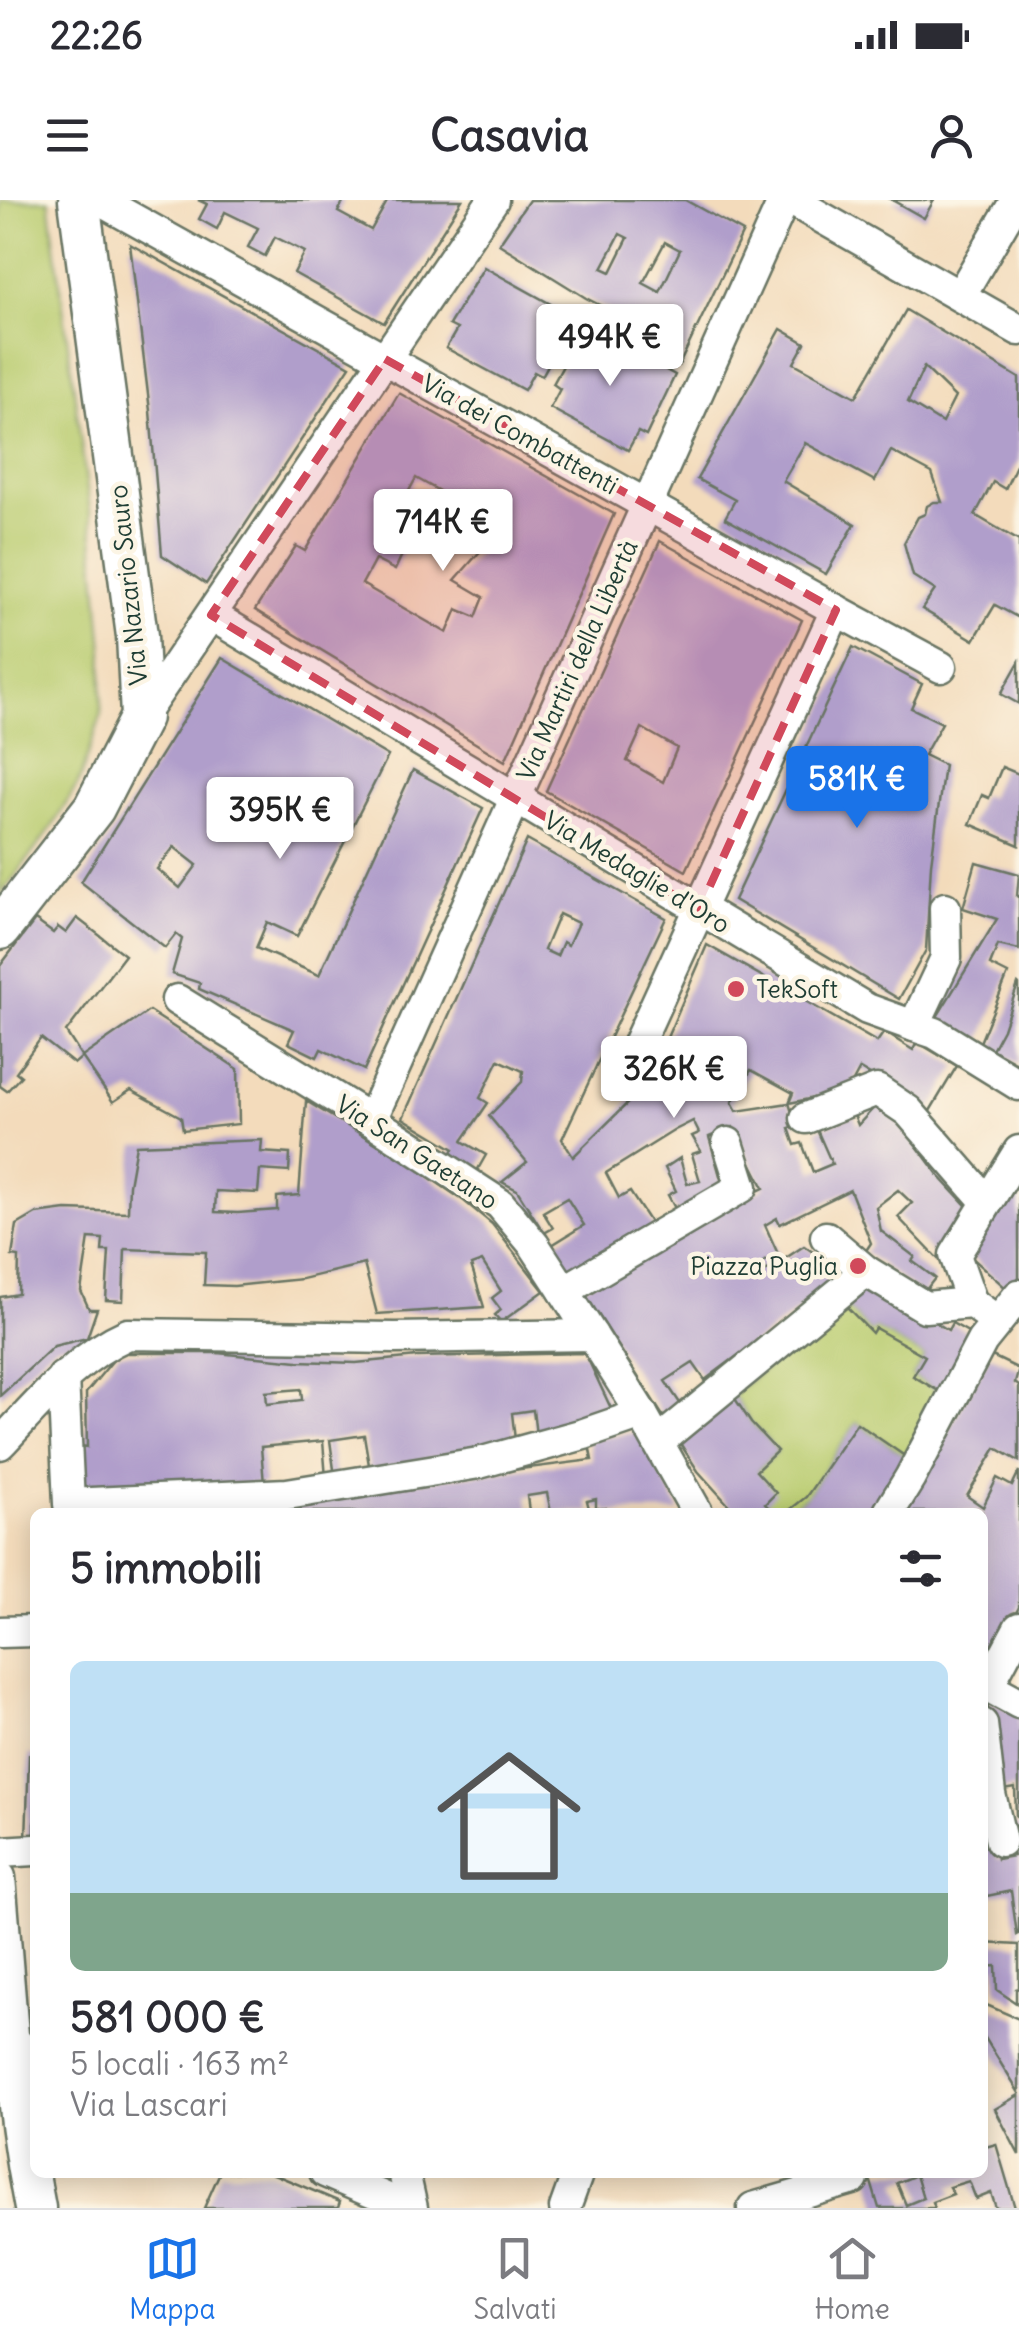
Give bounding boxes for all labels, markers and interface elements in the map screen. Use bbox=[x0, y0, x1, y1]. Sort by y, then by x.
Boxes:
text: 22:26 bbox=[50, 12, 143, 59]
text: Casavia bbox=[430, 107, 589, 163]
icon: menu bbox=[40, 108, 95, 163]
icon: person bbox=[924, 108, 979, 163]
pin: 494K € bbox=[529, 304, 691, 389]
text: 494K € bbox=[558, 316, 662, 357]
street label: Via dei Combattenti bbox=[416, 367, 624, 501]
street label: Via Nazario Sauro bbox=[102, 483, 154, 687]
pin: 714K € bbox=[362, 489, 524, 574]
text: 714K € bbox=[396, 501, 490, 542]
street label: Via Martiri della Libertà bbox=[509, 534, 645, 786]
pin: 581K € bbox=[776, 746, 938, 831]
text: 581K € bbox=[808, 758, 906, 799]
pin: 395K € bbox=[199, 777, 361, 862]
text: 395K € bbox=[229, 789, 331, 830]
street label: Via Medaglie d'Oro bbox=[538, 804, 736, 940]
place label: TekSoft bbox=[756, 973, 838, 1005]
marker: TekSoft bbox=[725, 978, 747, 1000]
pin: 326K € bbox=[593, 1036, 755, 1121]
text: 326K € bbox=[623, 1048, 725, 1089]
street label: Via San Gaetano bbox=[330, 1088, 504, 1216]
place label: Piazza Puglia bbox=[690, 1250, 838, 1282]
marker: Piazza Puglia bbox=[847, 1255, 869, 1277]
icon: filters bbox=[893, 1541, 948, 1596]
text: 5 immobili bbox=[70, 1542, 262, 1594]
icon: home bbox=[419, 1726, 599, 1906]
text: 581 000 € bbox=[70, 1991, 265, 2043]
text: 5 locali · 163 m² bbox=[70, 2043, 289, 2084]
text: Via Lascari bbox=[70, 2084, 228, 2125]
tab: Mappa bbox=[129, 2231, 215, 2327]
tab: Salvati bbox=[473, 2231, 556, 2327]
tab: Home bbox=[814, 2231, 890, 2327]

